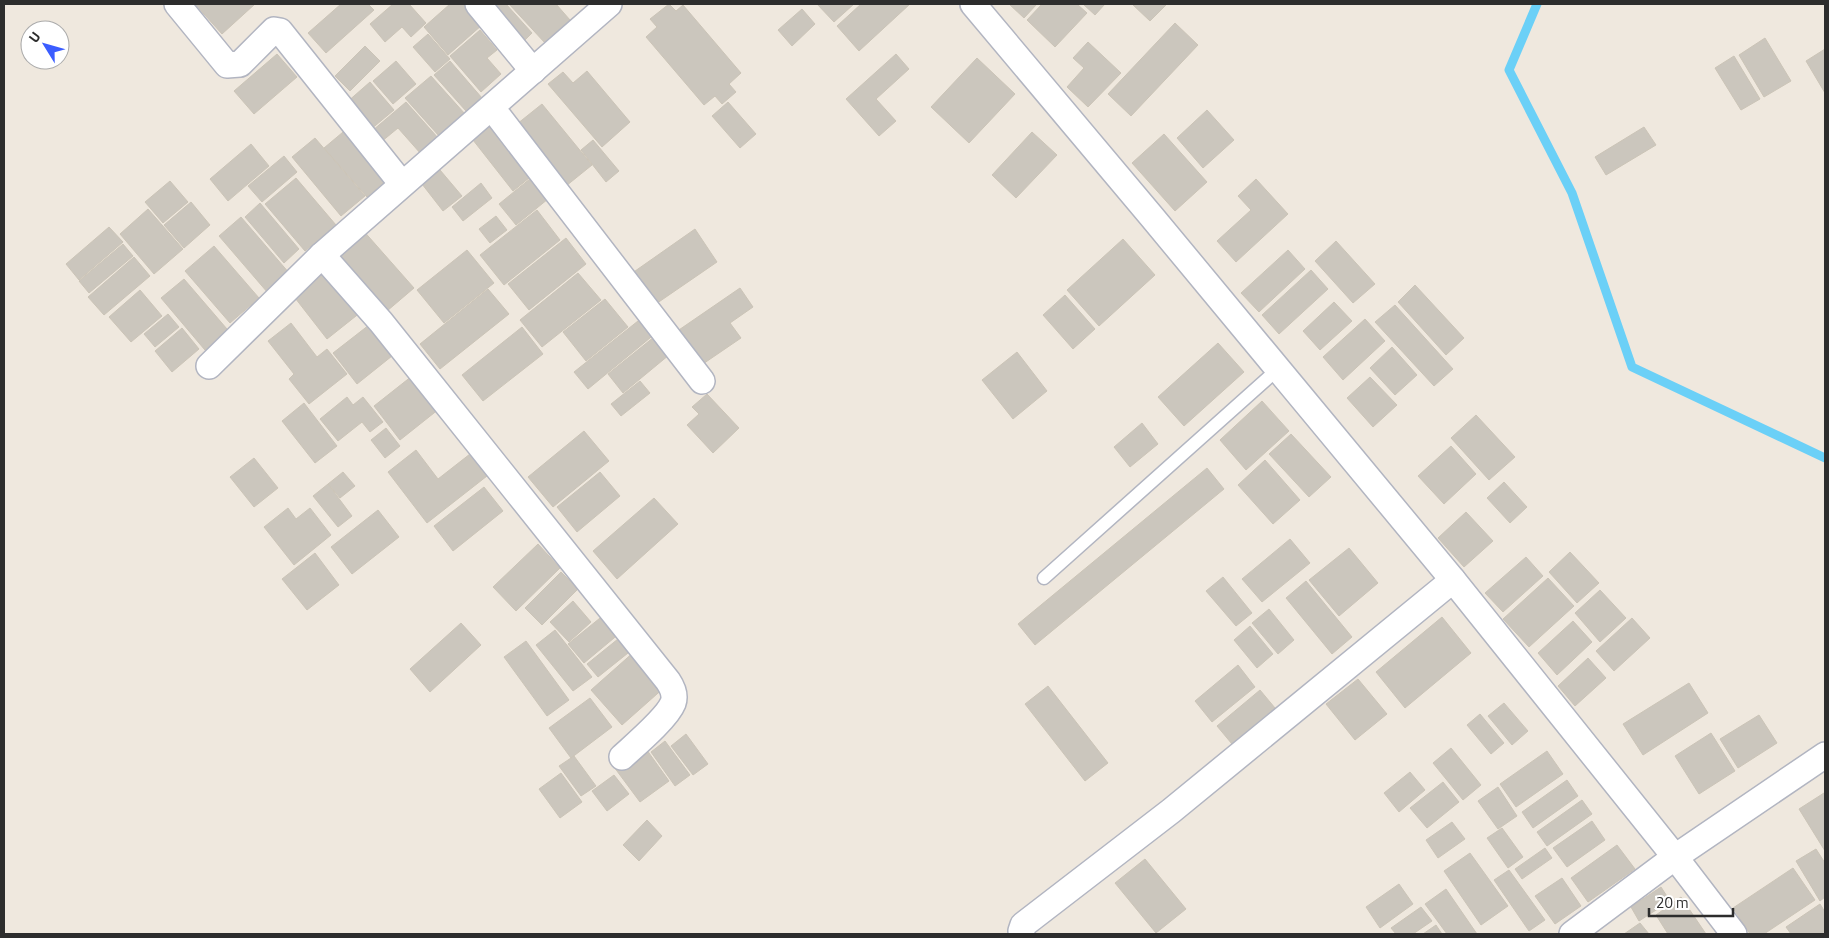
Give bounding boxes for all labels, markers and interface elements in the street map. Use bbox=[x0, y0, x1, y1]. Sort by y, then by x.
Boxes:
north arrow bbox=[20, 20, 70, 70]
text: U bbox=[23, 27, 45, 47]
scale bar bbox=[1649, 886, 1733, 918]
text: 20 m bbox=[1656, 891, 1689, 914]

